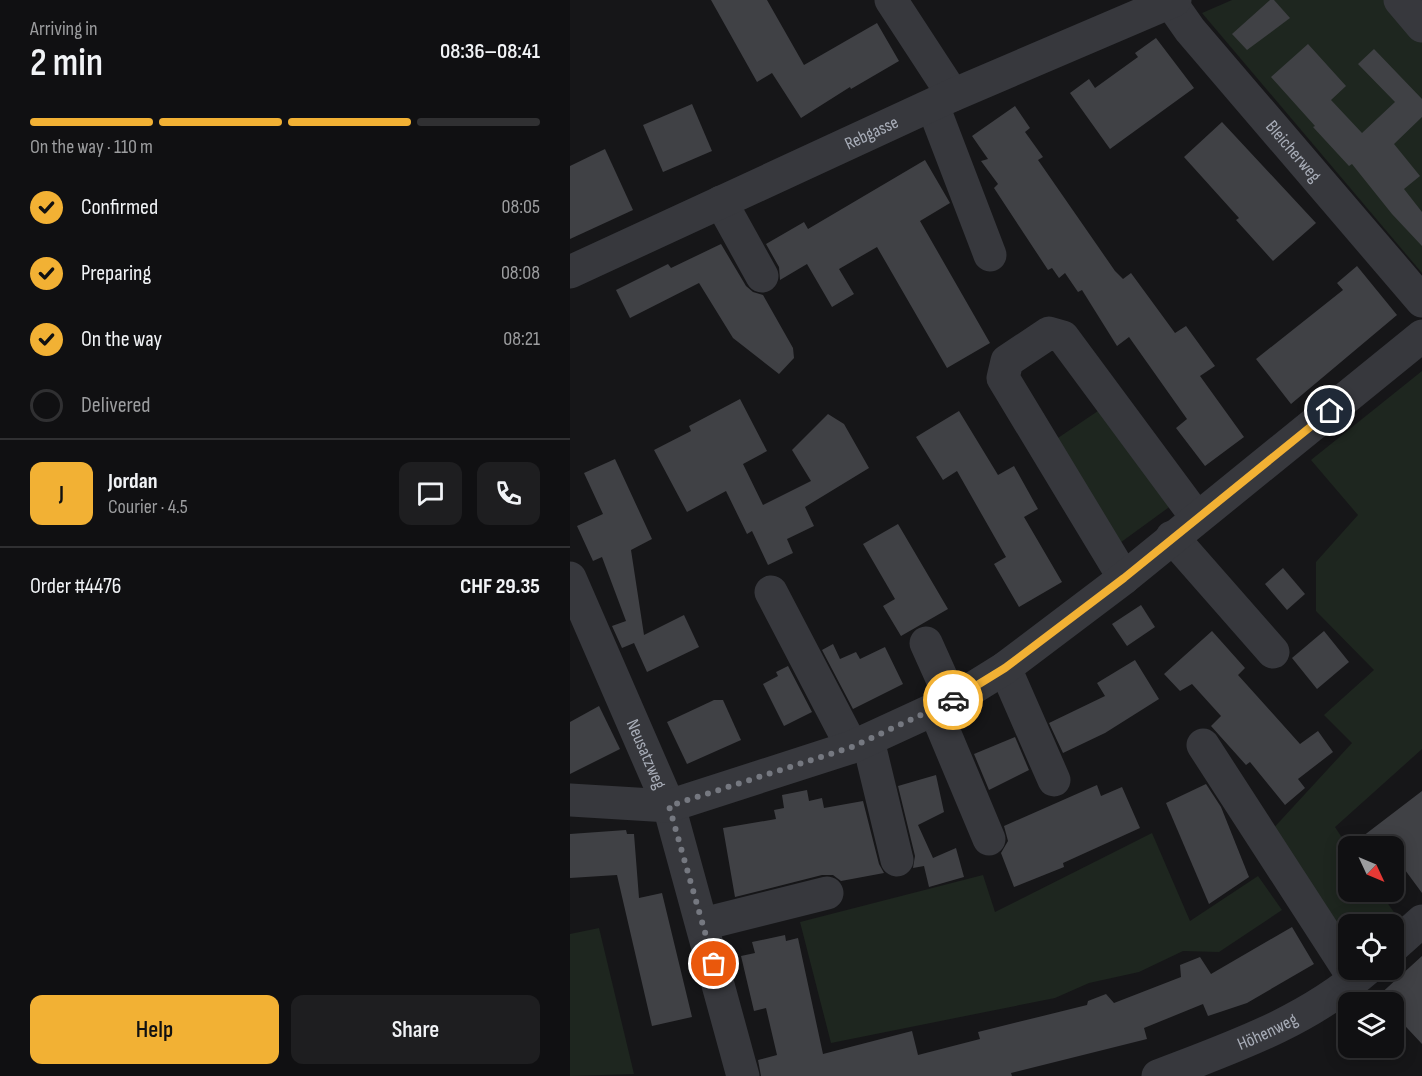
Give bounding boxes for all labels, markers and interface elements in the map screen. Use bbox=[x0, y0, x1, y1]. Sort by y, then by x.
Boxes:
text: Arriving in bbox=[30, 17, 98, 41]
text: 08:36–08:41 bbox=[440, 38, 540, 65]
text: 2 min bbox=[30, 40, 103, 87]
street label: Rebgasse bbox=[841, 111, 901, 154]
street label: Bleicherweg bbox=[1262, 116, 1326, 186]
text: On the way · 110 m bbox=[30, 135, 153, 159]
icon: check bbox=[30, 191, 63, 224]
text: Confirmed bbox=[81, 194, 158, 221]
text: 08:05 bbox=[502, 195, 540, 219]
icon: check bbox=[30, 257, 63, 290]
text: Preparing bbox=[81, 260, 151, 287]
text: 08:08 bbox=[501, 261, 540, 285]
icon: check bbox=[30, 323, 63, 356]
text: On the way bbox=[81, 326, 162, 353]
text: 08:21 bbox=[503, 327, 540, 351]
pin bbox=[1304, 385, 1355, 436]
text: Delivered bbox=[81, 392, 150, 419]
icon: home bbox=[1313, 394, 1346, 427]
button: chat bbox=[399, 462, 462, 525]
button: phone bbox=[477, 462, 540, 525]
text: Jordan bbox=[108, 468, 157, 495]
text: J bbox=[59, 480, 64, 507]
text: Courier · 4.5 bbox=[108, 495, 188, 519]
text: Order #4476 bbox=[30, 573, 121, 600]
text: CHF 29.35 bbox=[460, 573, 540, 600]
courier bbox=[923, 670, 983, 730]
icon: car bbox=[937, 684, 970, 717]
street label: Neusatzweg bbox=[622, 716, 671, 792]
north arrow bbox=[1338, 836, 1404, 902]
map controls bbox=[1338, 836, 1404, 1058]
button: locate bbox=[1338, 914, 1404, 980]
pin bbox=[688, 938, 739, 989]
icon: bag bbox=[697, 947, 730, 980]
button: layers bbox=[1338, 992, 1404, 1058]
button: Help bbox=[30, 995, 279, 1064]
button: Share bbox=[291, 995, 540, 1064]
street label: Höhenweg bbox=[1234, 1008, 1301, 1054]

